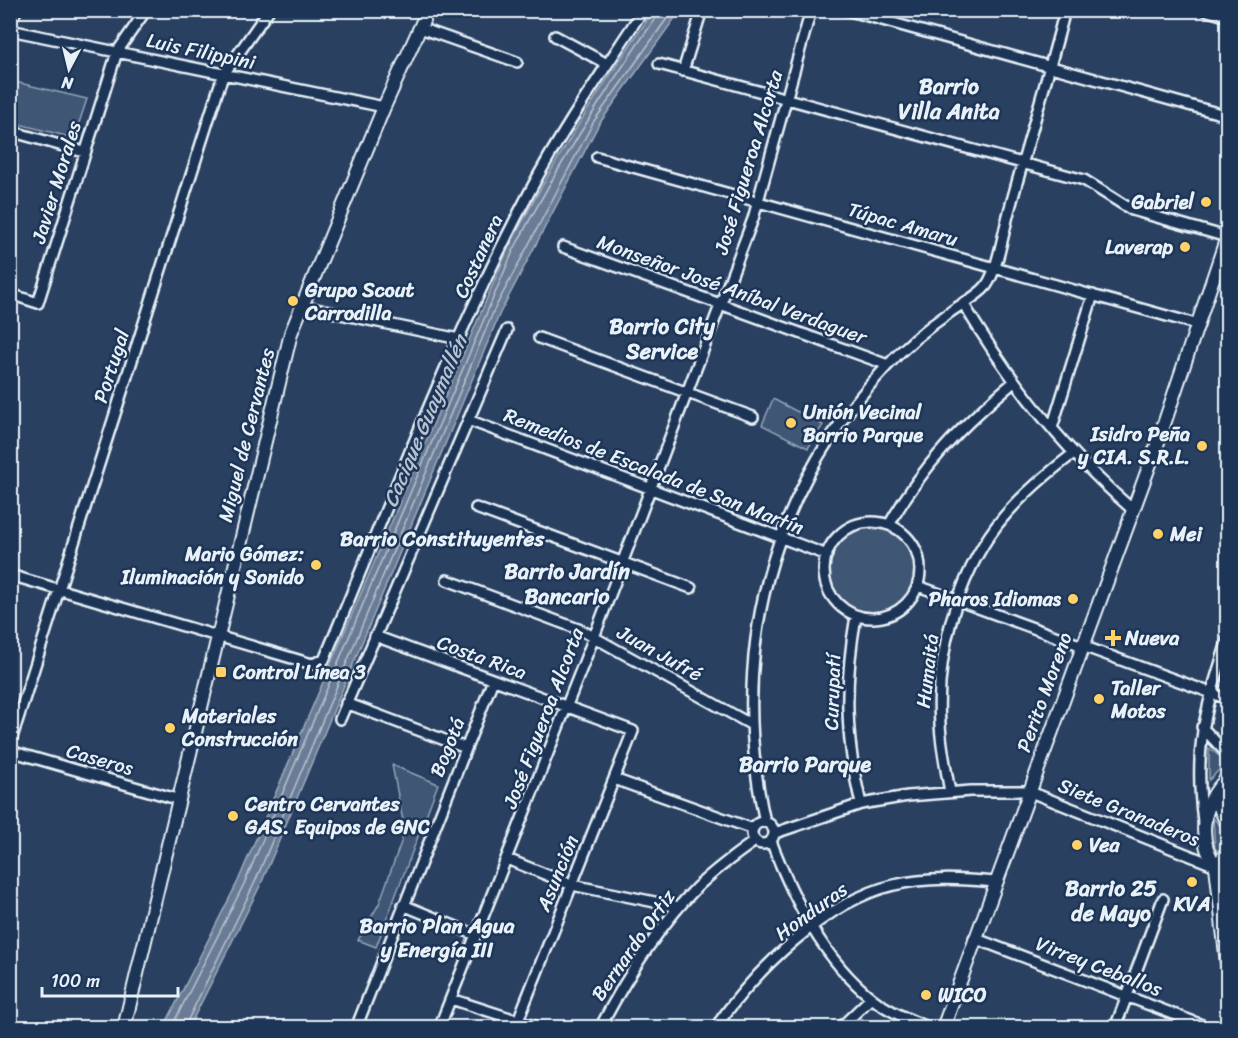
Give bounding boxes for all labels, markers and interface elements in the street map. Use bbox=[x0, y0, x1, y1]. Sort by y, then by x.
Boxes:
street label: Luis Filippini bbox=[143, 23, 259, 80]
north arrow bbox=[39, 39, 99, 99]
street label: José Figueroa Alcorta bbox=[703, 65, 793, 260]
district label: Barrio Villa Anita bbox=[898, 67, 1000, 131]
text: N bbox=[59, 68, 75, 99]
street label: Javier Morales bbox=[21, 116, 92, 249]
place label: Gabriel bbox=[1130, 185, 1195, 220]
street label: Túpac Amaru bbox=[844, 192, 962, 257]
marker: Gabriel bbox=[1199, 195, 1213, 209]
street label: Costanera bbox=[444, 208, 513, 304]
street label: Monseñor José Aníbal Verdaguer bbox=[592, 224, 873, 355]
place label: Laverap bbox=[1105, 230, 1173, 265]
marker: Laverap bbox=[1178, 240, 1192, 254]
place label: Grupo Scout Carrodilla bbox=[304, 273, 414, 331]
marker: Grupo Scout Carrodilla bbox=[286, 294, 300, 308]
district label: Barrio City Service bbox=[609, 307, 715, 371]
street label: Portugal bbox=[83, 323, 140, 408]
water label: Cacique Guaymallén bbox=[372, 326, 480, 513]
street label: Miguel de Cervantes bbox=[208, 343, 285, 526]
place label: Unión Vecinal Barrio Parque bbox=[803, 395, 924, 453]
street label: Remedios de Escalada de San Martín bbox=[499, 398, 809, 545]
marker: Unión Vecinal Barrio Parque bbox=[784, 416, 798, 430]
place label: Isidro Peña y CIA. S.R.L. bbox=[1077, 417, 1190, 475]
marker: Isidro Peña y CIA. S.R.L. bbox=[1195, 439, 1209, 453]
place label: Mei bbox=[1169, 517, 1204, 552]
district label: Barrio Constituyentes bbox=[340, 520, 545, 558]
marker: Mei bbox=[1151, 527, 1165, 541]
place label: Mario Gómez: Iluminación y Sonido bbox=[120, 537, 304, 595]
district label: Barrio Jardín Bancario bbox=[504, 552, 630, 616]
marker: Mario Gómez: Iluminación y Sonido bbox=[309, 558, 323, 572]
place label: Pharos Idiomas bbox=[929, 582, 1062, 617]
marker: Pharos Idiomas bbox=[1066, 592, 1080, 606]
street label: Juan Jufré bbox=[610, 615, 709, 691]
place label: Nueva bbox=[1124, 621, 1180, 656]
street label: José Figueroa Alcorta bbox=[492, 622, 594, 815]
street label: Costa Rica bbox=[432, 625, 532, 690]
street label: Perito Moreno bbox=[1007, 627, 1082, 757]
marker: Nueva bbox=[1106, 631, 1120, 645]
street label: Humaitá bbox=[906, 632, 949, 710]
street label: Curupatí bbox=[814, 651, 851, 731]
place label: Control Línea 3 bbox=[232, 655, 366, 690]
marker: Control Línea 3 bbox=[214, 665, 228, 679]
place label: Taller Motos bbox=[1110, 671, 1166, 729]
marker: Taller Motos bbox=[1092, 692, 1106, 706]
place label: Materiales Construcción bbox=[181, 699, 298, 757]
street label: Bogotá bbox=[420, 712, 475, 782]
marker: Materiales Construcción bbox=[163, 721, 177, 735]
street label: Caseros bbox=[62, 733, 138, 786]
district label: Barrio Parque bbox=[739, 745, 871, 784]
street label: Siete Granaderos bbox=[1053, 768, 1206, 857]
place label: Centro Cervantes GAS. Equipos de GNC bbox=[244, 787, 430, 845]
marker: Centro Cervantes GAS. Equipos de GNC bbox=[226, 809, 240, 823]
place label: Vea bbox=[1089, 828, 1121, 863]
street label: Asunción bbox=[526, 829, 589, 918]
marker: Vea bbox=[1070, 838, 1084, 852]
district label: Barrio 25 de Mayo bbox=[1065, 869, 1157, 933]
street label: Honduras bbox=[767, 872, 856, 950]
marker: KVA bbox=[1185, 875, 1199, 889]
street label: Bernardo Ortiz bbox=[582, 882, 685, 1009]
place label: KVA bbox=[1172, 887, 1211, 922]
district label: Barrio Plan Agua y Energía III bbox=[360, 907, 515, 969]
street label: Virrey Ceballos bbox=[1030, 926, 1168, 1007]
scale bar bbox=[42, 960, 178, 998]
text: 100 m bbox=[51, 965, 100, 997]
place label: WICO bbox=[938, 978, 987, 1013]
marker: WICO bbox=[919, 988, 933, 1002]

